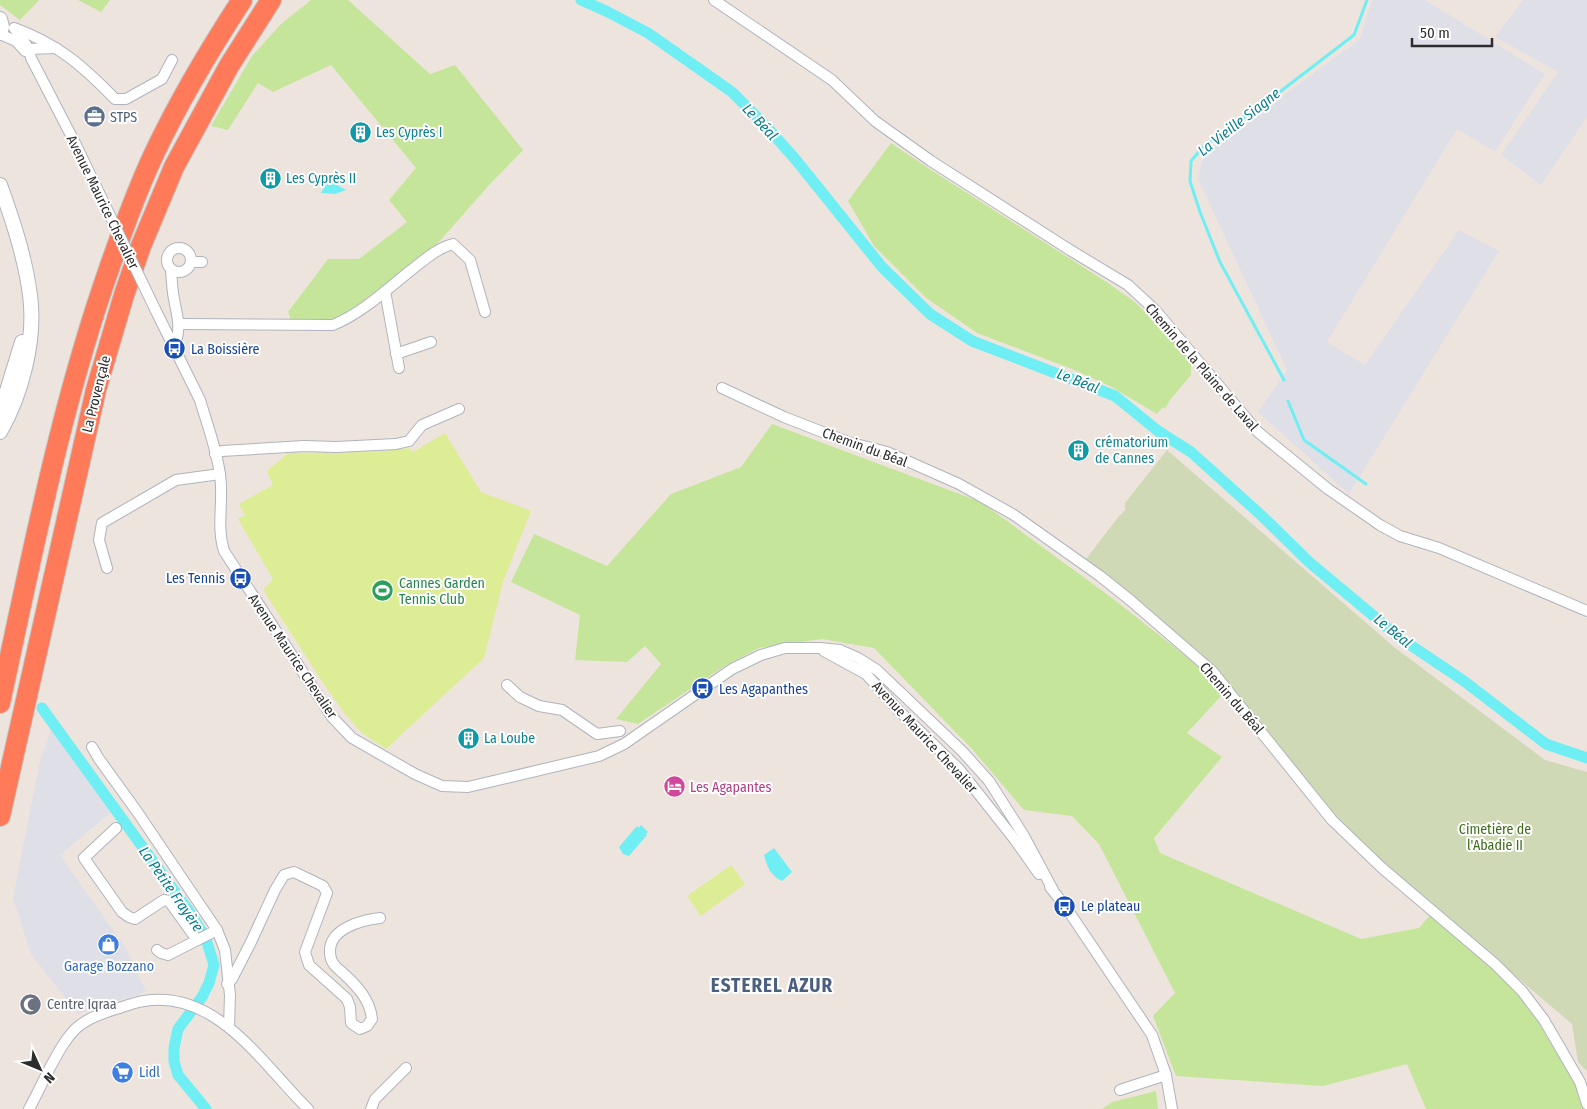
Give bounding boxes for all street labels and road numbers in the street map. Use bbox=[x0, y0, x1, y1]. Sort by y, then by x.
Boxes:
street label: Avenue Maurice Chevalier bbox=[63, 133, 142, 272]
street label: Chemin de la Plaine de Laval bbox=[1142, 300, 1262, 435]
street label: La Provençale bbox=[79, 354, 114, 434]
street label: Chemin du Béal bbox=[820, 424, 910, 471]
street label: Avenue Maurice Chevalier bbox=[244, 591, 341, 722]
street label: Chemin du Béal bbox=[1196, 659, 1267, 738]
street label: Avenue Maurice Chevalier bbox=[868, 678, 981, 797]

